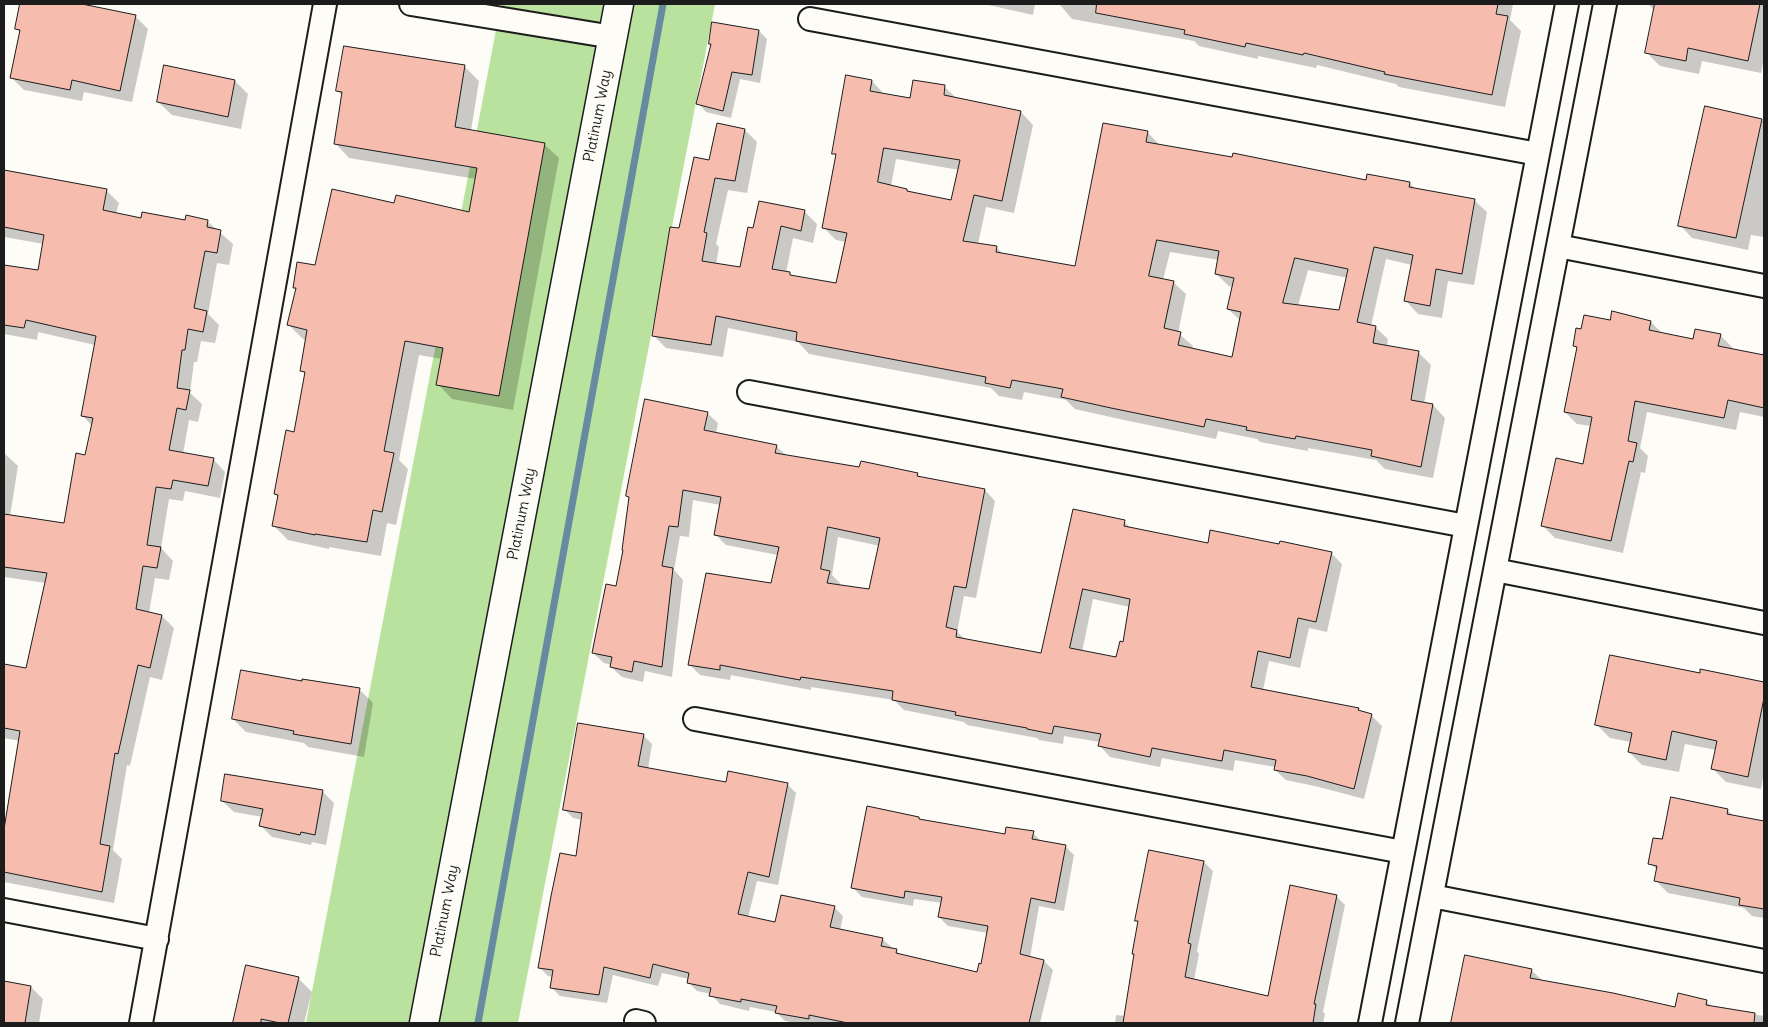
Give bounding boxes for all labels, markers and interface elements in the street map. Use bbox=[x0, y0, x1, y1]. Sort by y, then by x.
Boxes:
street label: Platinum Way bbox=[580, 68, 616, 164]
street label: Platinum Way bbox=[504, 466, 540, 562]
street label: Platinum Way bbox=[427, 863, 463, 959]

